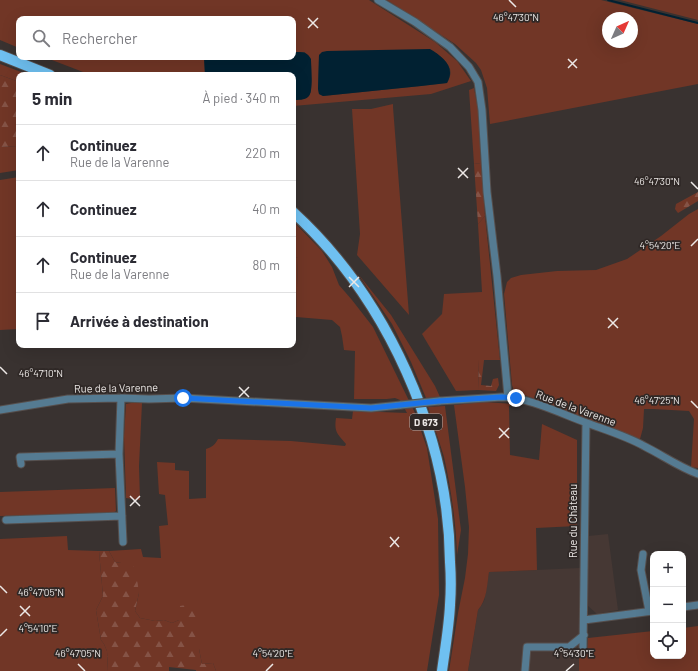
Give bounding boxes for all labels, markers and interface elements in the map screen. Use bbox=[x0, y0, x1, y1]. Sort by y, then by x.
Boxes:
text: 46°47'30"N bbox=[493, 11, 539, 23]
north arrow bbox=[602, 12, 638, 48]
search box bbox=[16, 16, 296, 60]
icon: search bbox=[30, 27, 52, 49]
text: Rechercher bbox=[62, 29, 138, 47]
text: 5 min bbox=[32, 88, 72, 108]
text: À pied · 340 m bbox=[203, 90, 280, 106]
text: Continuez bbox=[70, 136, 137, 154]
icon: ahead bbox=[32, 142, 54, 164]
text: 220 m bbox=[245, 145, 280, 161]
text: Rue de la Varenne bbox=[70, 154, 169, 170]
text: 46°47'30"N bbox=[634, 175, 680, 187]
icon: ahead bbox=[32, 198, 54, 220]
text: Continuez bbox=[70, 200, 137, 218]
text: 40 m bbox=[252, 201, 280, 217]
text: 4°54'20"E bbox=[640, 239, 680, 251]
text: Continuez bbox=[70, 248, 137, 266]
icon: ahead bbox=[32, 254, 54, 276]
text: 80 m bbox=[253, 257, 280, 273]
text: Rue de la Varenne bbox=[70, 266, 169, 282]
icon: arrive bbox=[32, 310, 54, 332]
text: Arrivée à destination bbox=[70, 312, 209, 330]
text: 46°47'10"N bbox=[19, 367, 63, 379]
street label: Rue de la Varenne bbox=[74, 380, 158, 395]
street label: Rue de la Varenne bbox=[534, 387, 618, 428]
route start bbox=[174, 389, 192, 407]
route end bbox=[507, 389, 525, 407]
text: 46°47'25"N bbox=[634, 394, 680, 406]
road number: D 673 bbox=[410, 414, 442, 430]
street label: Rue du Château bbox=[566, 484, 579, 558]
map controls bbox=[650, 551, 686, 659]
button: + bbox=[650, 551, 686, 587]
text: 46°47'05"N bbox=[18, 586, 64, 598]
button: − bbox=[650, 587, 686, 623]
text: 4°54'10"E bbox=[19, 622, 57, 634]
button: locate bbox=[650, 623, 686, 659]
text: 46°47'05"N bbox=[55, 647, 101, 659]
text: 4°54'20"E bbox=[253, 647, 293, 659]
text: 4°54'30"E bbox=[554, 647, 594, 659]

